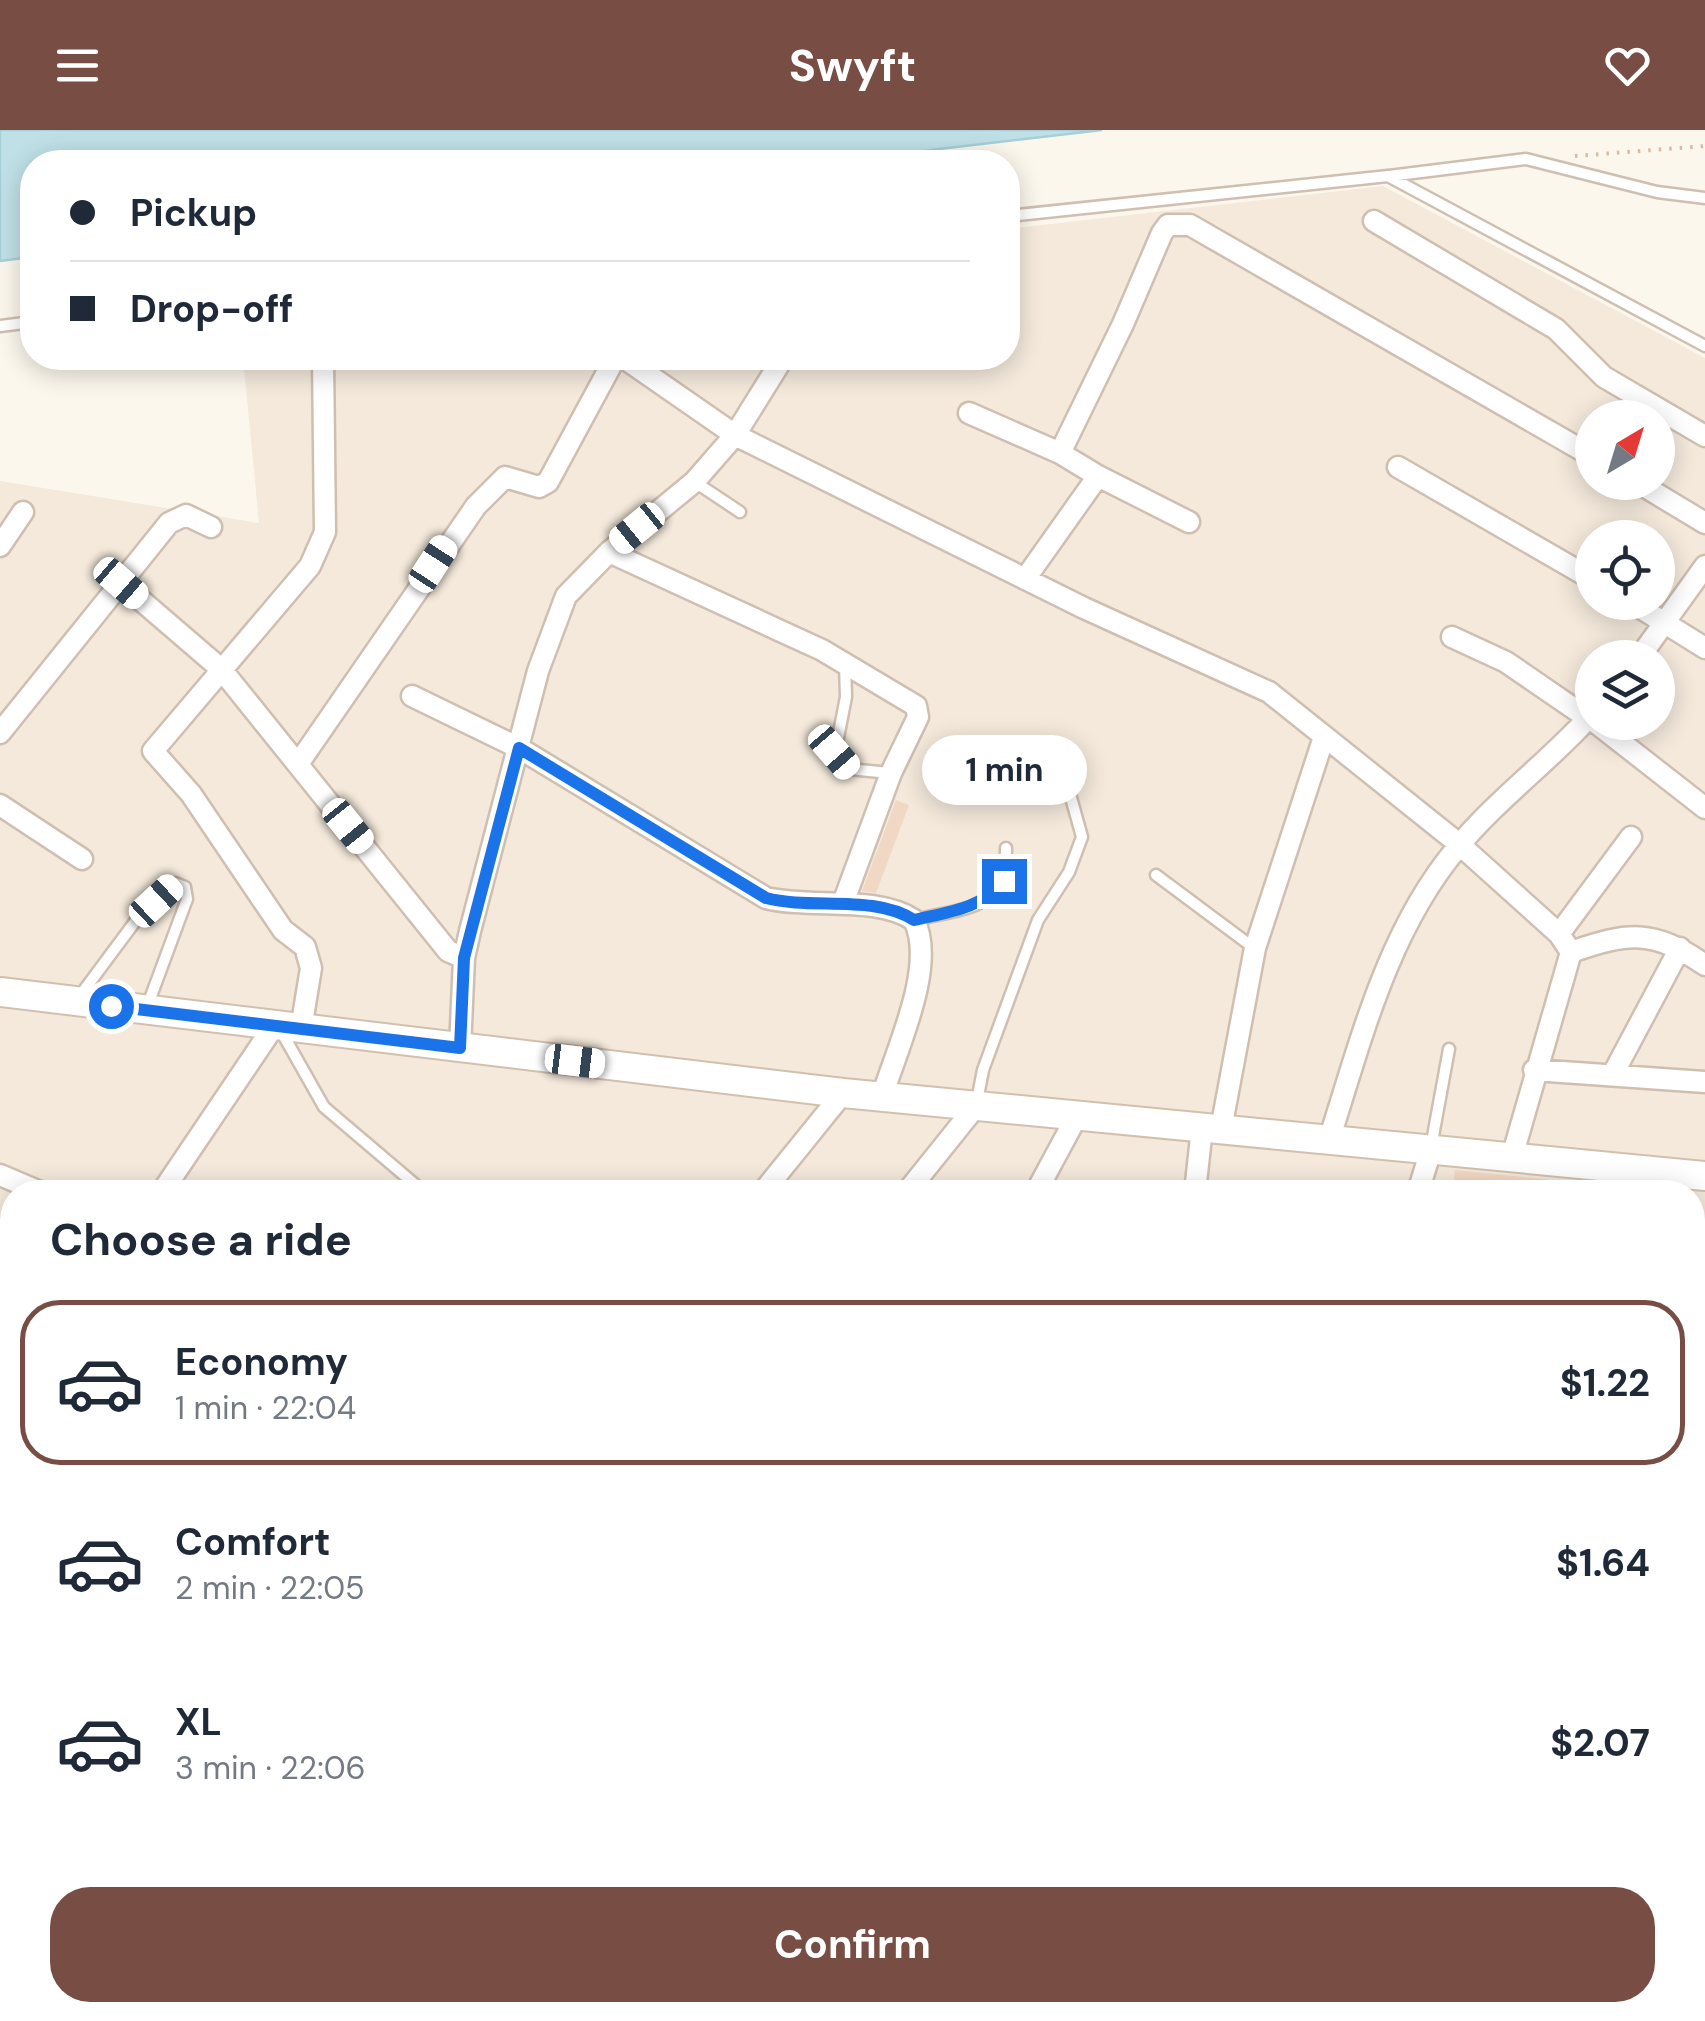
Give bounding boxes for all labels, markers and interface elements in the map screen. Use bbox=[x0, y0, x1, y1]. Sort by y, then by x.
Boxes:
text: Swyft bbox=[789, 36, 916, 95]
icon: menu bbox=[50, 38, 105, 93]
icon: heart bbox=[1600, 38, 1655, 93]
text: Pickup bbox=[130, 188, 257, 238]
text: Drop-off bbox=[130, 284, 293, 334]
north arrow bbox=[1575, 400, 1675, 500]
map controls bbox=[1575, 400, 1675, 740]
car bbox=[604, 497, 670, 559]
button: locate bbox=[1575, 520, 1675, 620]
car bbox=[404, 531, 462, 597]
car bbox=[89, 552, 153, 614]
button: layers bbox=[1575, 640, 1675, 740]
car bbox=[803, 720, 865, 784]
callout: 1 min bbox=[922, 736, 1086, 806]
text: 1 min bbox=[966, 749, 1043, 791]
car bbox=[317, 793, 379, 859]
route end bbox=[982, 859, 1027, 904]
car bbox=[124, 870, 188, 932]
route start bbox=[89, 984, 134, 1029]
car bbox=[543, 1042, 607, 1080]
text: Choose a ride bbox=[50, 1210, 352, 1269]
text: Economy bbox=[175, 1337, 348, 1387]
icon: car bbox=[55, 1338, 145, 1428]
text: $1.22 bbox=[1560, 1358, 1650, 1408]
text: 1 min · 22:04 bbox=[175, 1387, 356, 1429]
text: Comfort bbox=[175, 1517, 331, 1567]
icon: car bbox=[55, 1518, 145, 1608]
text: $1.64 bbox=[1556, 1538, 1650, 1588]
text: 2 min · 22:05 bbox=[175, 1567, 365, 1609]
text: XL bbox=[175, 1697, 222, 1747]
icon: car bbox=[55, 1698, 145, 1788]
text: $2.07 bbox=[1550, 1718, 1650, 1768]
text: 3 min · 22:06 bbox=[175, 1747, 366, 1789]
button: Confirm bbox=[50, 1887, 1655, 2002]

